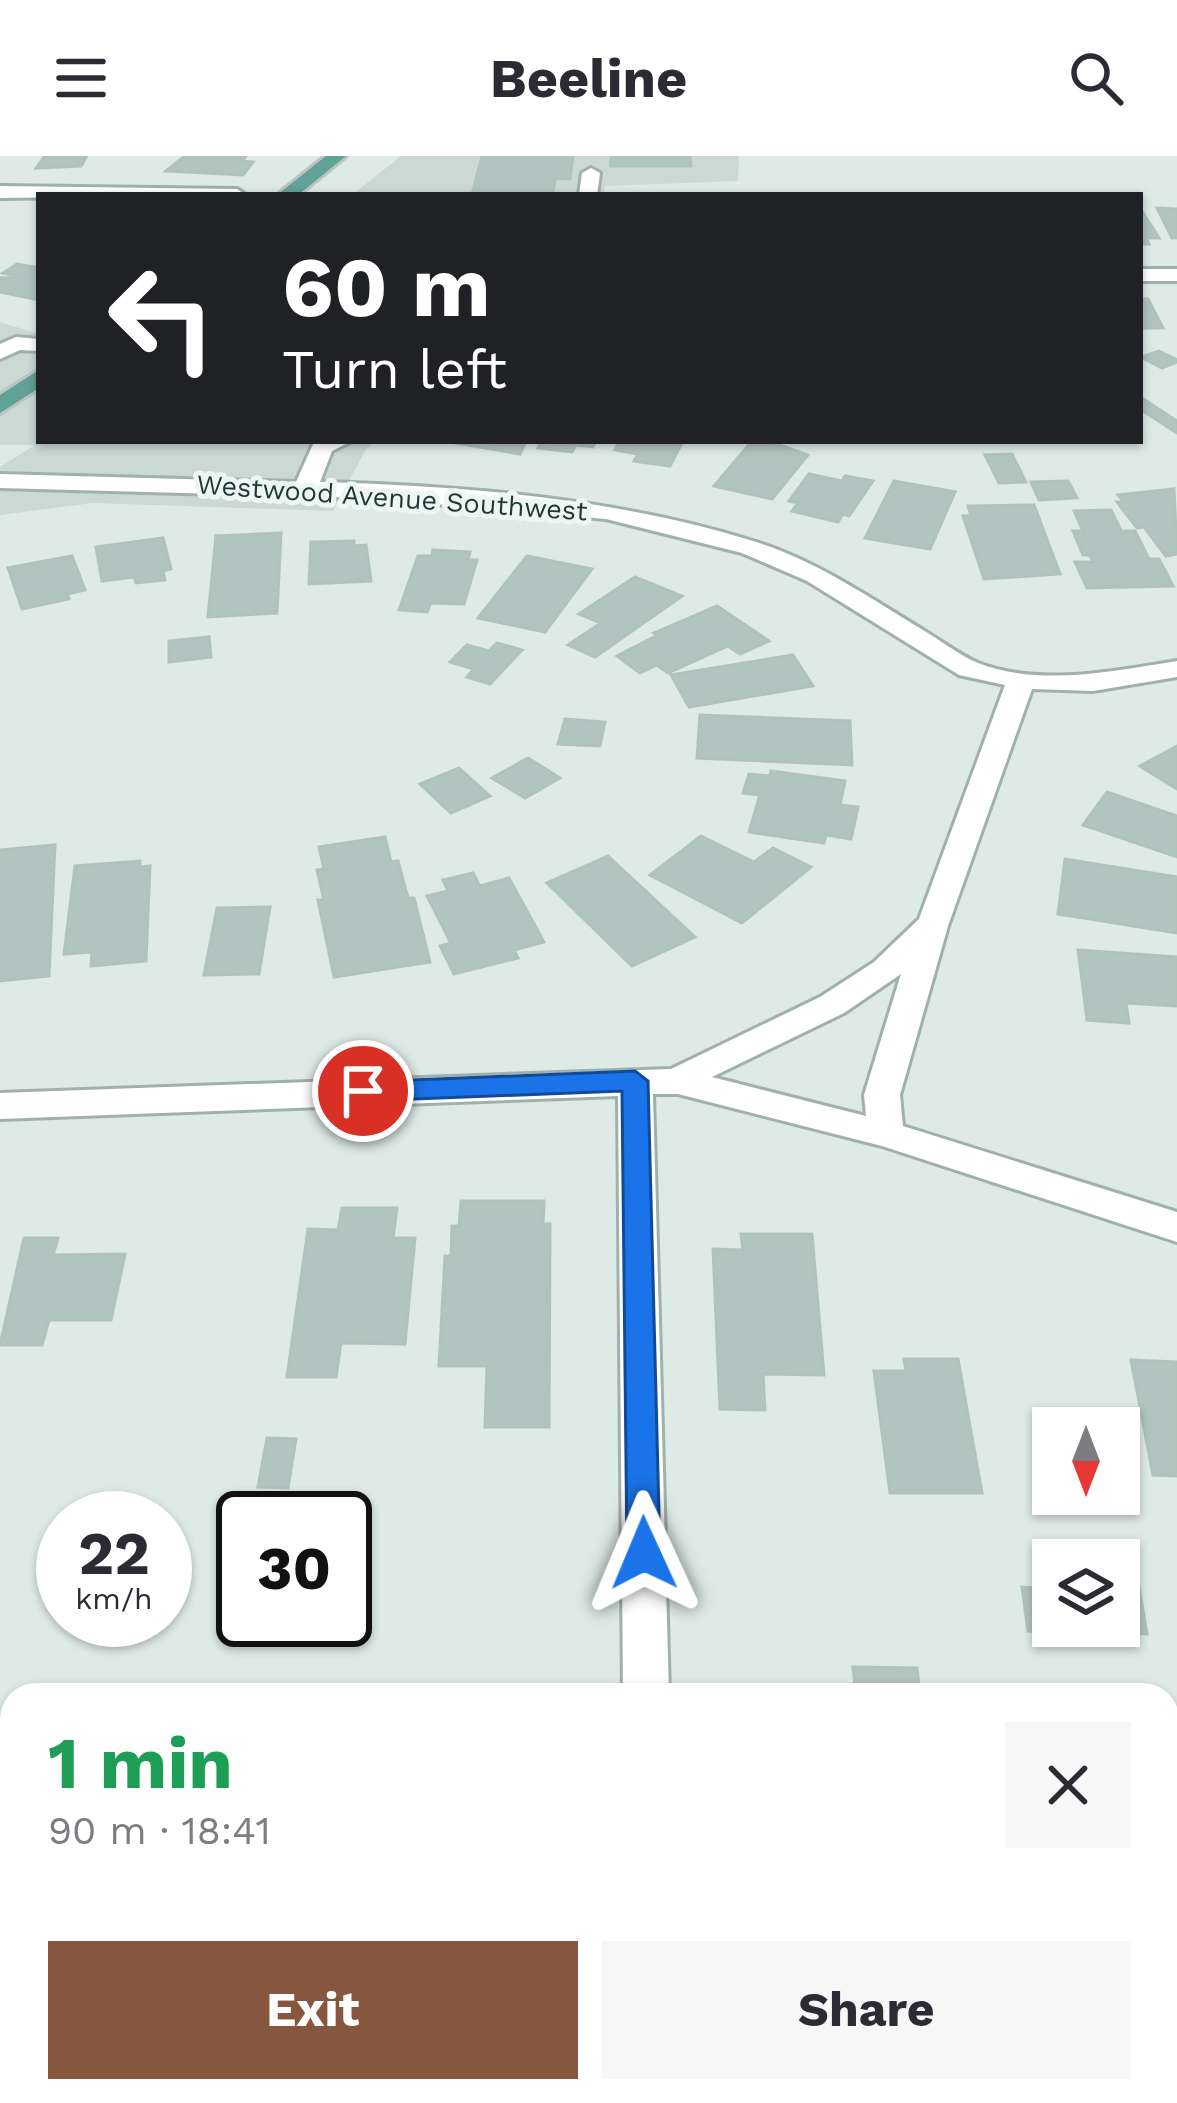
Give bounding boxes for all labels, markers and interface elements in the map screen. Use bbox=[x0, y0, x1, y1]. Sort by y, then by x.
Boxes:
icon: menu bbox=[48, 45, 114, 111]
icon: search bbox=[1063, 45, 1129, 111]
text: Beeline bbox=[490, 47, 687, 110]
text: 60 m bbox=[282, 238, 491, 336]
icon: left bbox=[84, 240, 240, 396]
text: Turn left bbox=[282, 338, 507, 401]
street label: Westwood Avenue Southwest bbox=[196, 468, 588, 528]
pin bbox=[312, 1040, 414, 1142]
icon: arrive bbox=[330, 1058, 396, 1124]
north arrow bbox=[1032, 1407, 1140, 1515]
map controls bbox=[1032, 1407, 1140, 1647]
position arrow bbox=[581, 1490, 707, 1616]
speed limit sign: 30 bbox=[216, 1491, 372, 1647]
text: 22 bbox=[78, 1518, 150, 1589]
button: layers bbox=[1032, 1539, 1140, 1647]
text: km/h bbox=[75, 1581, 153, 1616]
text: 1 min bbox=[48, 1721, 233, 1805]
button: close bbox=[1005, 1722, 1131, 1848]
text: 90 m · 18:41 bbox=[48, 1808, 271, 1853]
button: Exit bbox=[48, 1941, 578, 2079]
button: Share bbox=[602, 1941, 1131, 2079]

